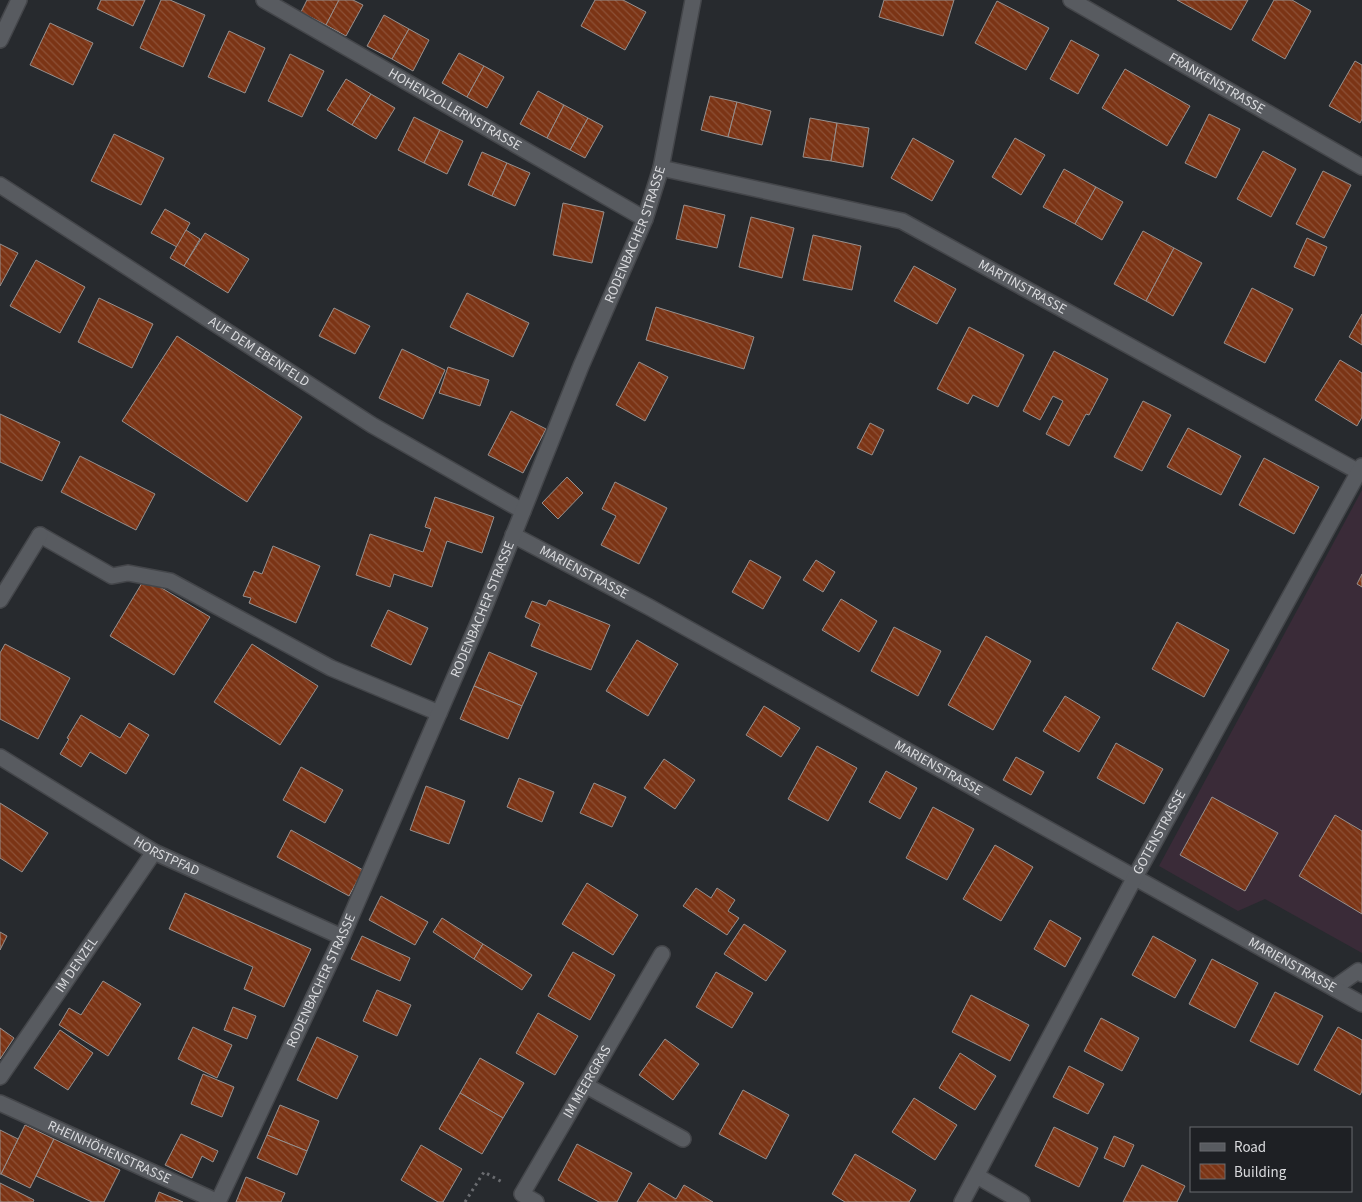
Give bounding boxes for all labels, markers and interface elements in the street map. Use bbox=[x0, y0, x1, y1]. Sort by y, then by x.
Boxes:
street label: FRANKENSTRASSE bbox=[1165, 48, 1269, 119]
street label: HOHENZOLLERNSTRASSE bbox=[384, 63, 525, 156]
street label: RODENBACHER STRASSE bbox=[600, 164, 671, 306]
street label: MARTINSTRASSE bbox=[974, 255, 1070, 319]
street label: AUF DEM EBENFELD bbox=[204, 312, 313, 392]
street label: RODENBACHER STRASSE bbox=[446, 538, 520, 681]
street label: MARIENSTRASSE bbox=[536, 541, 632, 604]
street label: MARIENSTRASSE bbox=[890, 735, 986, 801]
street label: GOTENSTRASSE bbox=[1128, 787, 1191, 878]
street label: HORSTPFAD bbox=[129, 832, 203, 881]
street label: RODENBACHER STRASSE bbox=[281, 911, 361, 1051]
street label: MARIENSTRASSE bbox=[1244, 932, 1340, 998]
street label: IM DENZEL bbox=[51, 933, 103, 997]
street label: IM MEERGRAS bbox=[558, 1042, 617, 1122]
street label: RHEINHÖHENSTRASSE bbox=[44, 1116, 174, 1189]
legend bbox=[1190, 1127, 1352, 1192]
text: Road bbox=[1234, 1137, 1266, 1158]
text: Building bbox=[1234, 1162, 1287, 1183]

